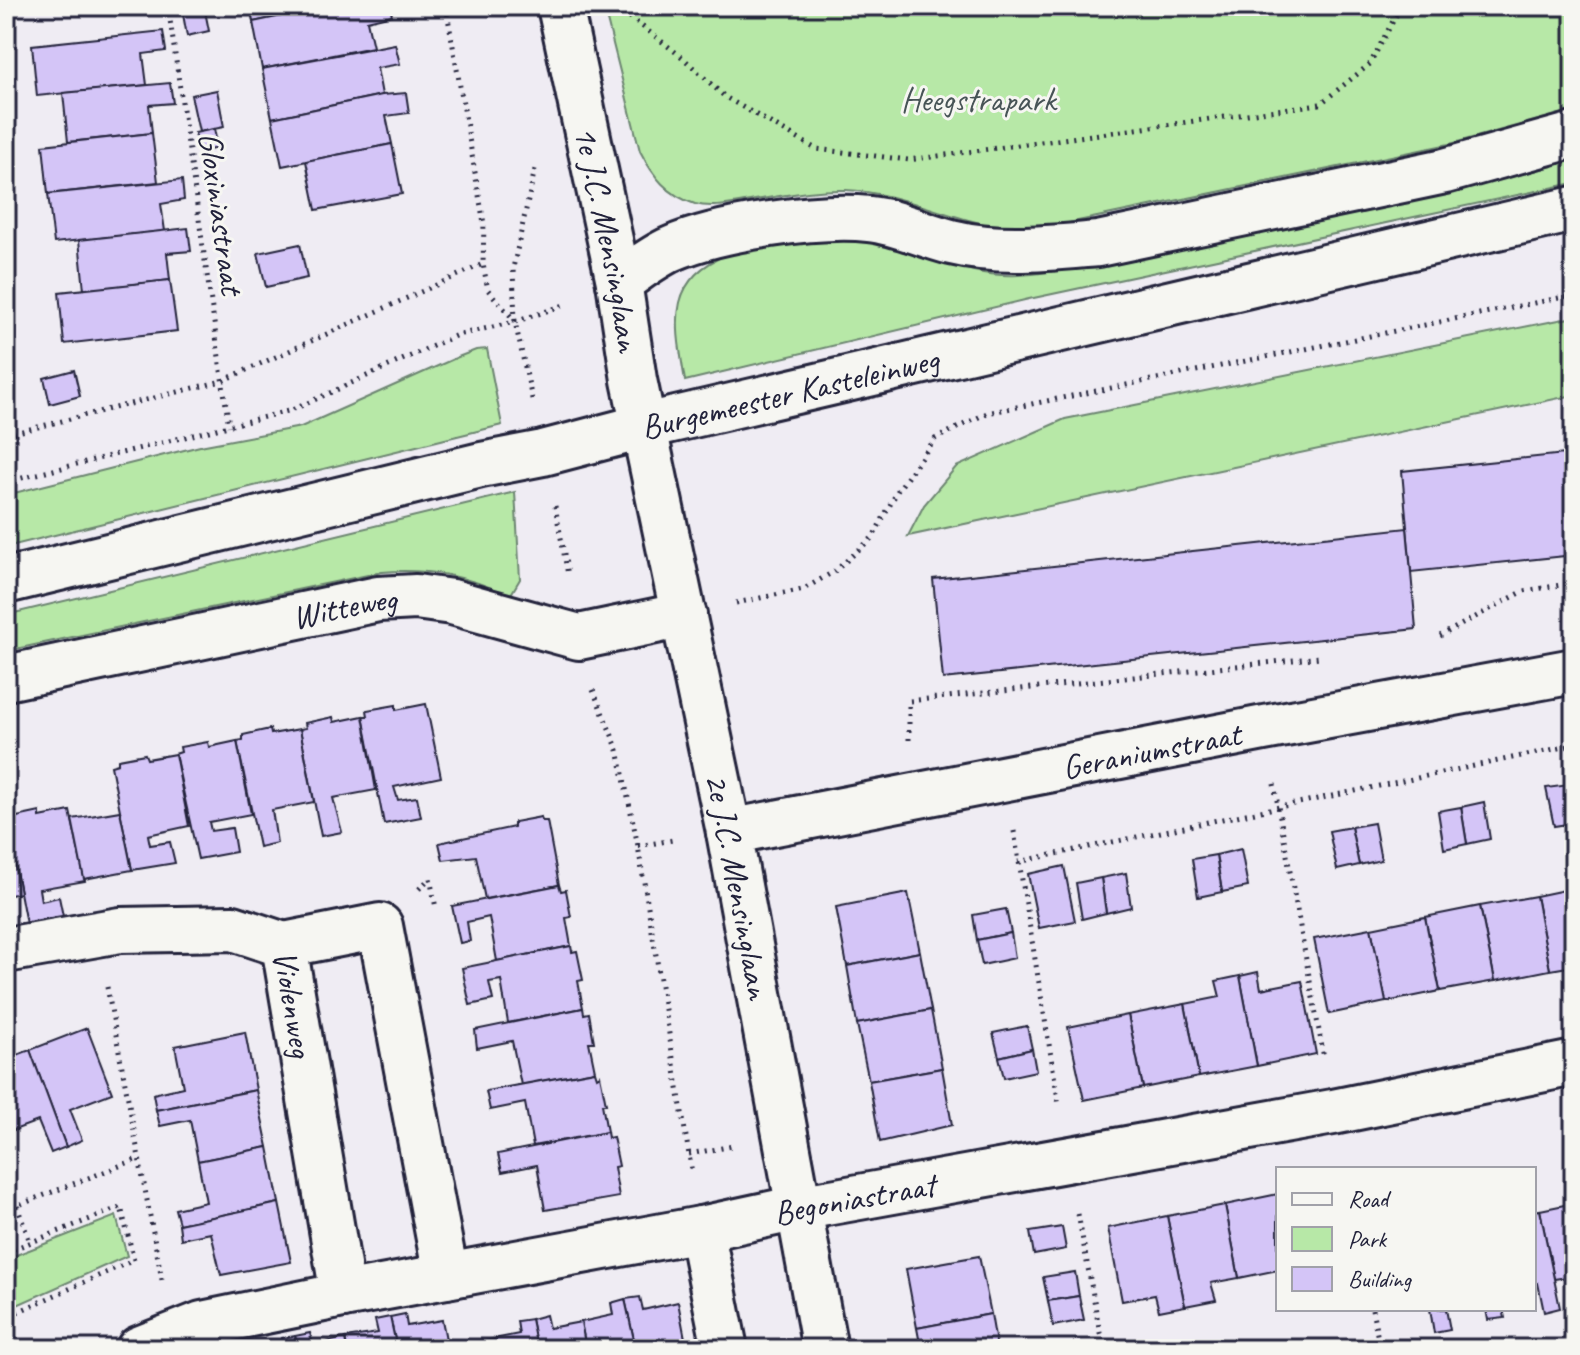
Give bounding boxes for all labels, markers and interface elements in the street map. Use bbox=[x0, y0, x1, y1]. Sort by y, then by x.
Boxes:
park label: Heegstrapark bbox=[901, 78, 1058, 121]
street label: 1e J.C. Mensinglaan bbox=[564, 122, 651, 356]
street label: Gloxiniastraat bbox=[189, 129, 255, 301]
street label: Burgemeester Kasteleinweg bbox=[637, 337, 944, 448]
street label: Witteweg bbox=[288, 577, 400, 639]
street label: Geraniumstraat bbox=[1058, 711, 1248, 789]
street label: 2e J.C. Mensinglaan bbox=[695, 769, 781, 1004]
street label: Violenweg bbox=[263, 947, 324, 1062]
street label: Begoniastraat bbox=[769, 1162, 943, 1235]
legend bbox=[1276, 1167, 1536, 1311]
text: Road bbox=[1348, 1184, 1392, 1214]
text: Park bbox=[1348, 1224, 1388, 1254]
text: Building bbox=[1348, 1264, 1413, 1294]

